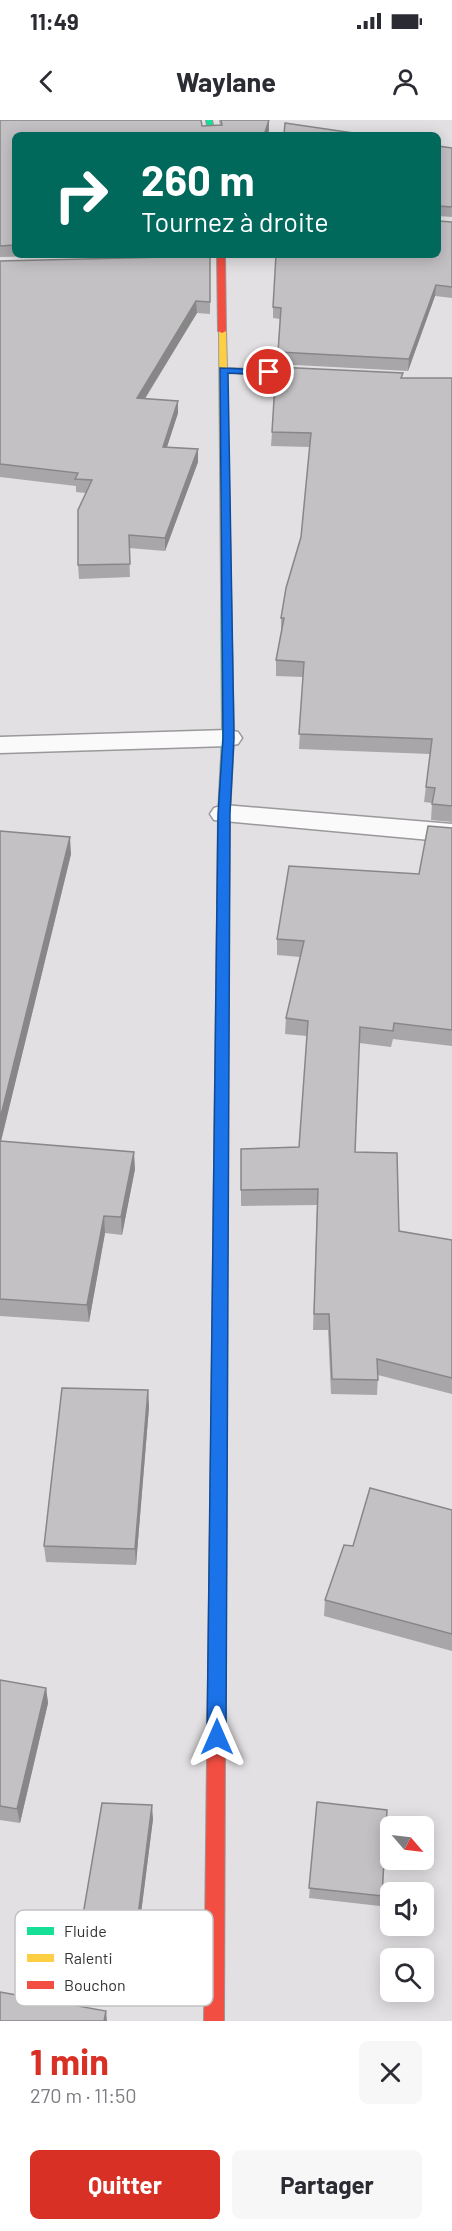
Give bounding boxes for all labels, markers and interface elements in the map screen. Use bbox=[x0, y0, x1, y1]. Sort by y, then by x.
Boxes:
text: 11:49 bbox=[30, 8, 79, 34]
icon: back bbox=[30, 65, 63, 98]
text: Waylane bbox=[176, 65, 276, 97]
icon: person bbox=[389, 65, 422, 98]
text: 260 m bbox=[141, 154, 254, 204]
icon: right bbox=[42, 156, 120, 234]
text: Tournez à droite bbox=[141, 205, 329, 237]
pin bbox=[243, 346, 294, 397]
icon: arrive bbox=[252, 355, 285, 388]
position arrow bbox=[185, 1705, 249, 1769]
north arrow bbox=[380, 1816, 434, 1870]
map controls bbox=[380, 1816, 434, 2002]
button: sound bbox=[380, 1882, 434, 1936]
legend bbox=[15, 1910, 213, 2006]
text: Fluide bbox=[64, 1921, 107, 1940]
text: Ralenti bbox=[64, 1948, 113, 1967]
button: search bbox=[380, 1948, 434, 2002]
text: Bouchon bbox=[64, 1975, 126, 1994]
text: 1 min bbox=[30, 2039, 109, 2082]
button: close bbox=[359, 2041, 422, 2104]
text: 270 m · 11:50 bbox=[30, 2083, 137, 2107]
button: Quitter bbox=[30, 2150, 220, 2219]
button: Partager bbox=[232, 2150, 422, 2219]

